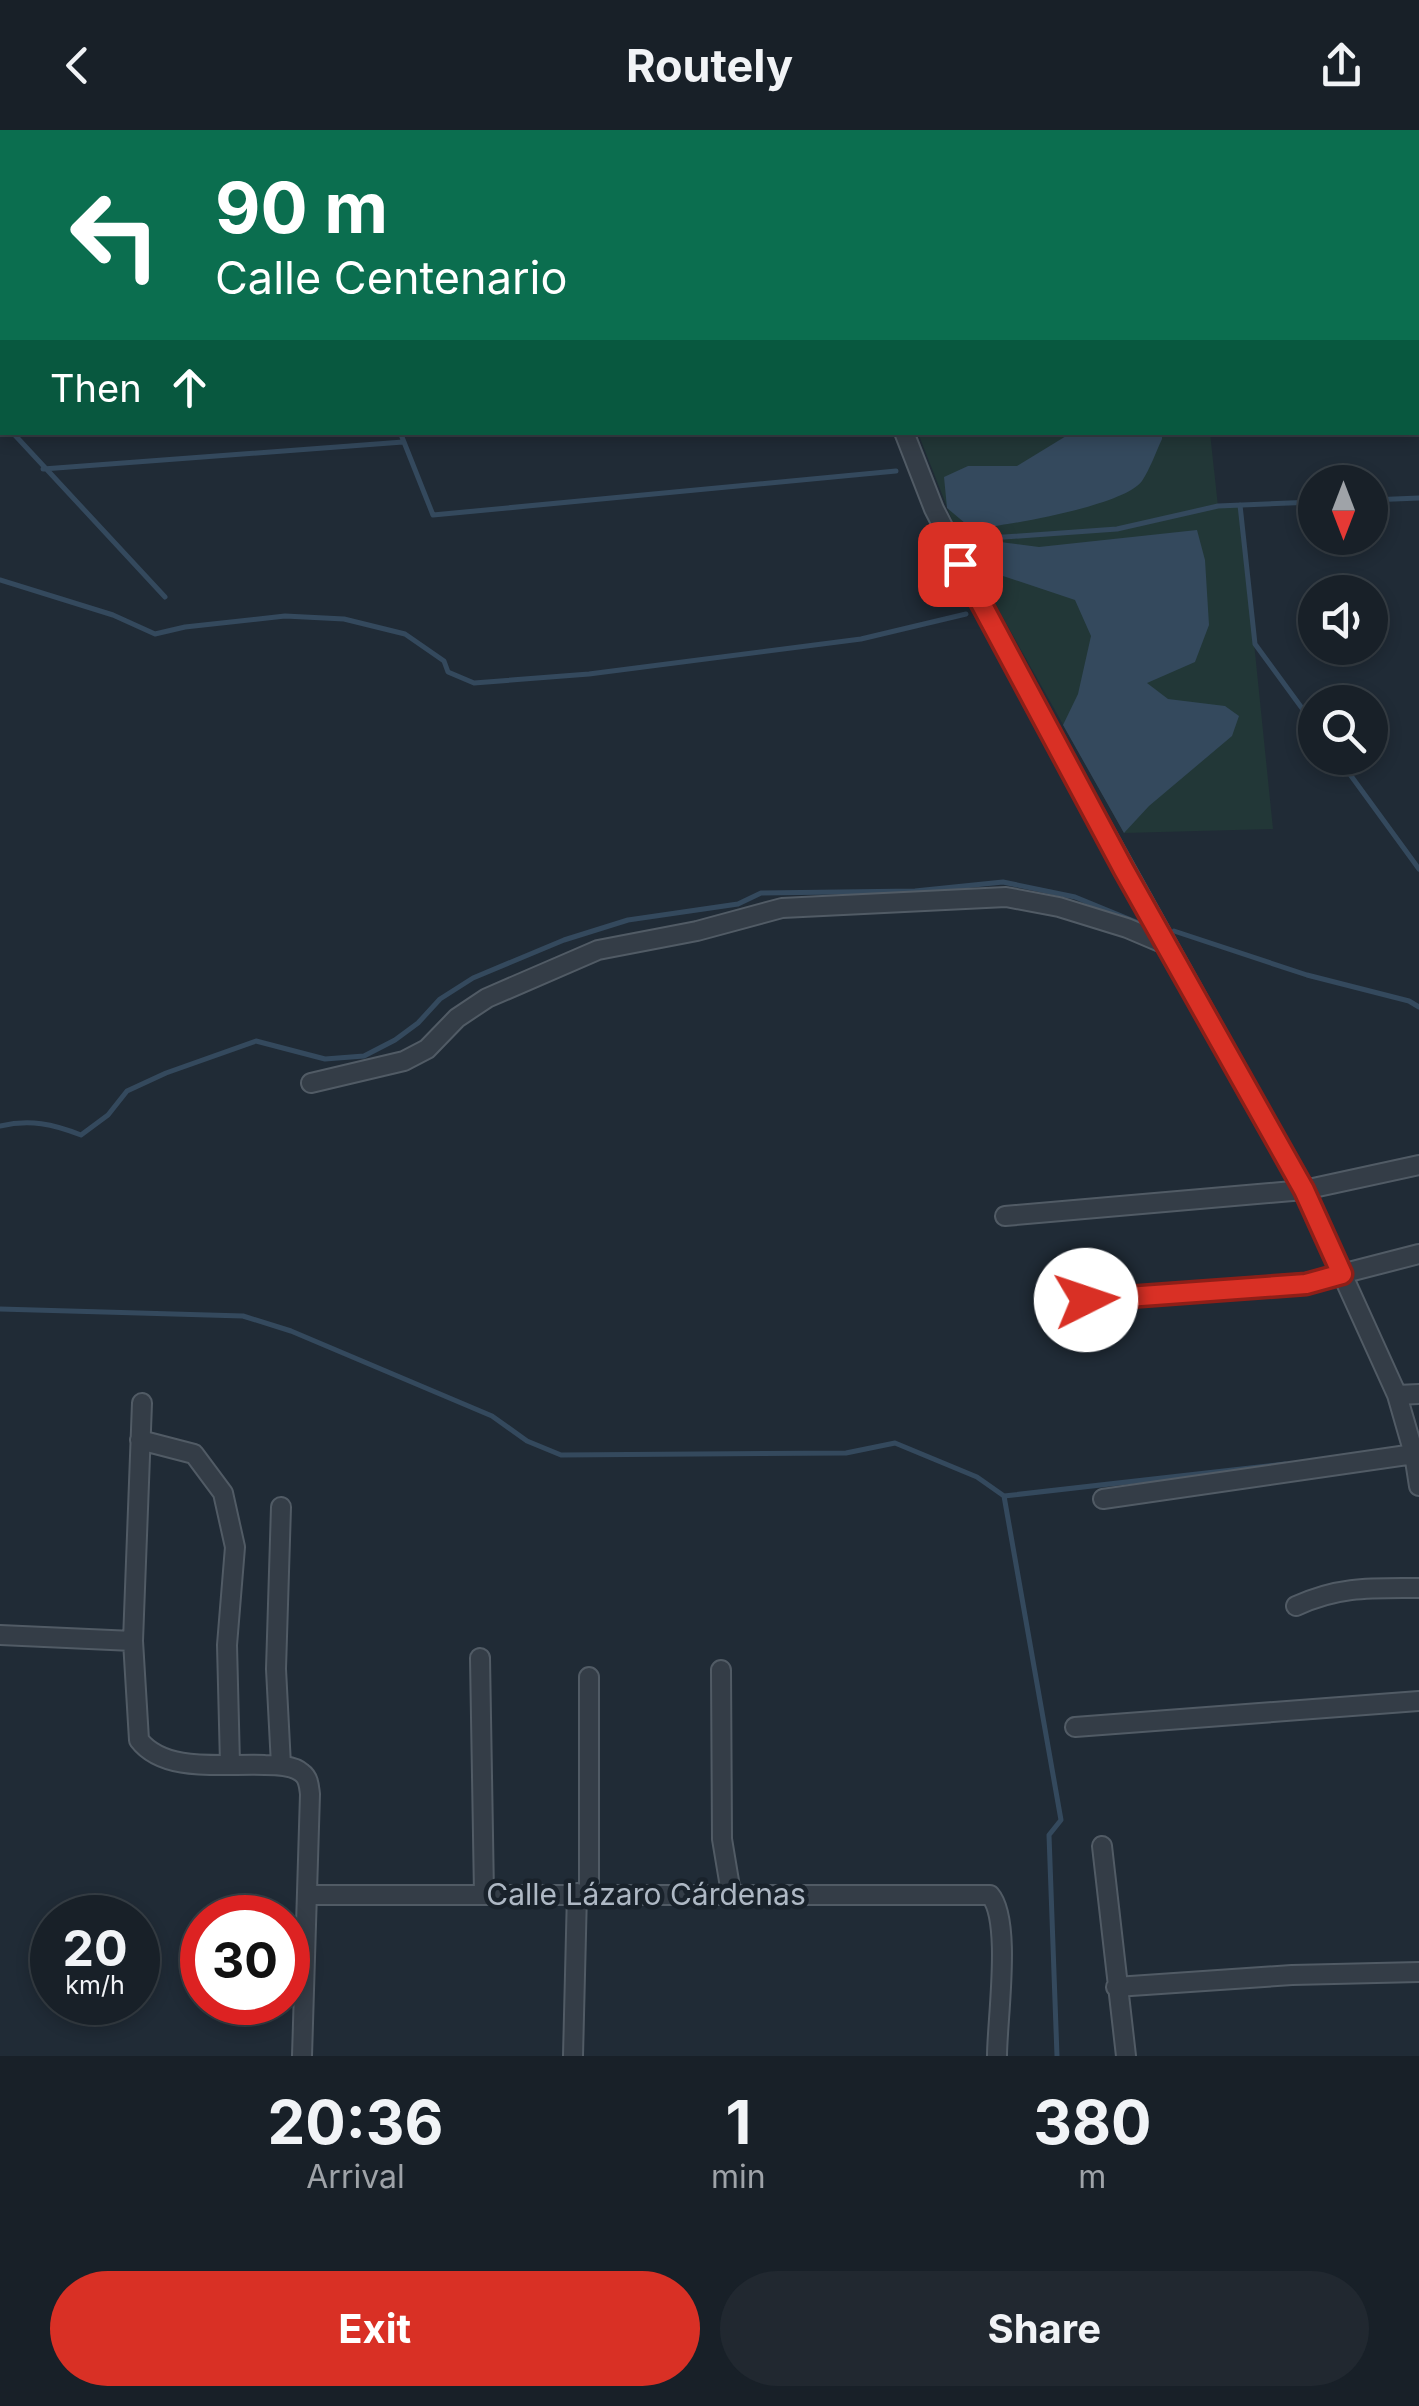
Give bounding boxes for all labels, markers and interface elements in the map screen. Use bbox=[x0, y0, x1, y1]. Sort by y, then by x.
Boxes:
icon: back bbox=[50, 38, 105, 93]
text: Routely bbox=[626, 38, 793, 93]
icon: share bbox=[1314, 38, 1369, 93]
text: 90 m bbox=[215, 165, 388, 250]
icon: left bbox=[50, 170, 180, 300]
text: Calle Centenario bbox=[215, 250, 567, 305]
icon: ahead bbox=[162, 360, 217, 415]
text: Then bbox=[50, 365, 142, 411]
north arrow bbox=[1298, 465, 1388, 555]
map controls bbox=[1298, 465, 1388, 775]
pin bbox=[918, 522, 1003, 607]
icon: arrive bbox=[933, 537, 988, 592]
button: sound bbox=[1298, 575, 1388, 665]
button: search bbox=[1298, 685, 1388, 775]
position arrow bbox=[1034, 1248, 1138, 1352]
street label: Calle Lázaro Cárdenas bbox=[486, 1876, 806, 1912]
speed limit sign: 30 bbox=[180, 1895, 310, 2025]
text: 20 bbox=[62, 1918, 128, 1978]
text: km/h bbox=[65, 1970, 125, 2000]
text: 20:36 bbox=[268, 2086, 444, 2158]
text: 1 bbox=[725, 2086, 751, 2158]
text: 380 bbox=[1033, 2086, 1151, 2158]
text: Arrival bbox=[306, 2157, 405, 2196]
text: min bbox=[711, 2157, 766, 2196]
text: m bbox=[1078, 2157, 1106, 2196]
button: Exit bbox=[50, 2271, 700, 2386]
button: Share bbox=[720, 2271, 1369, 2386]

